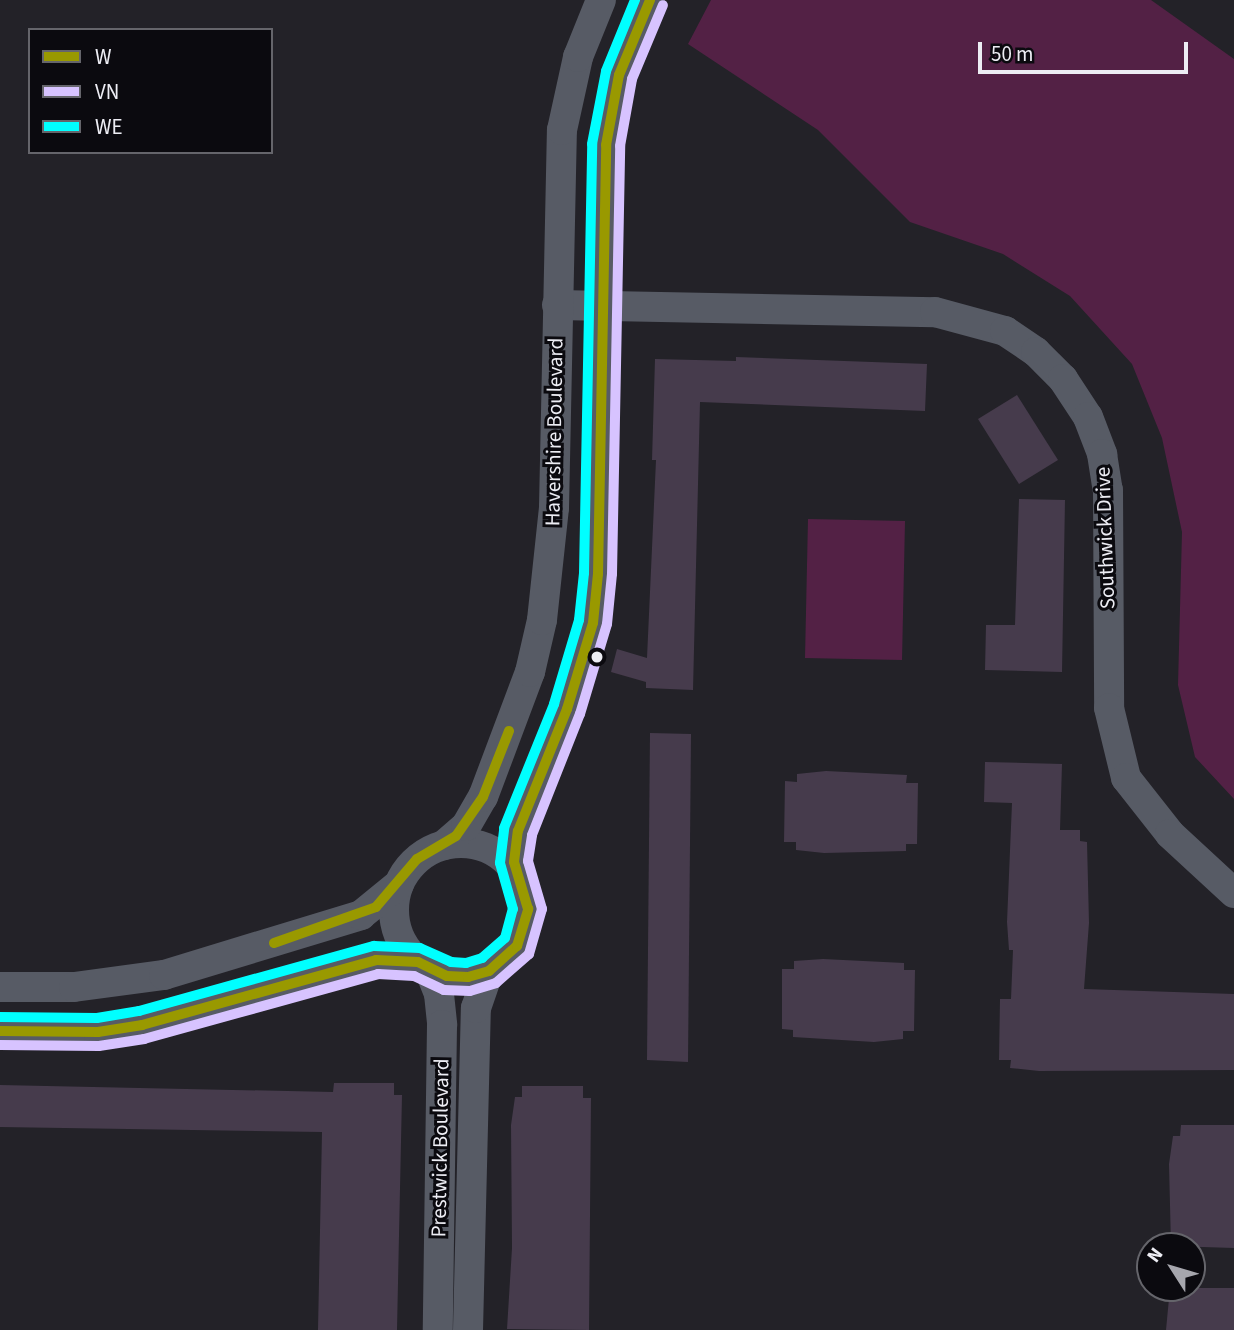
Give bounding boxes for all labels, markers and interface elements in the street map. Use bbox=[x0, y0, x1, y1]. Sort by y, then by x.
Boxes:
legend bbox=[28, 28, 273, 154]
scale bar bbox=[982, 28, 1192, 72]
text: 50 m bbox=[991, 39, 1033, 69]
text: W bbox=[95, 42, 112, 72]
text: VN bbox=[95, 77, 119, 107]
text: WE bbox=[95, 112, 123, 142]
street label: Havershire Boulevard bbox=[540, 338, 568, 526]
street label: Southwick Drive bbox=[1090, 466, 1120, 610]
unlabelled marker bbox=[590, 650, 604, 664]
street label: Prestwick Boulevard bbox=[426, 1058, 454, 1238]
north arrow bbox=[1136, 1232, 1206, 1302]
text: N bbox=[1141, 1242, 1170, 1268]

